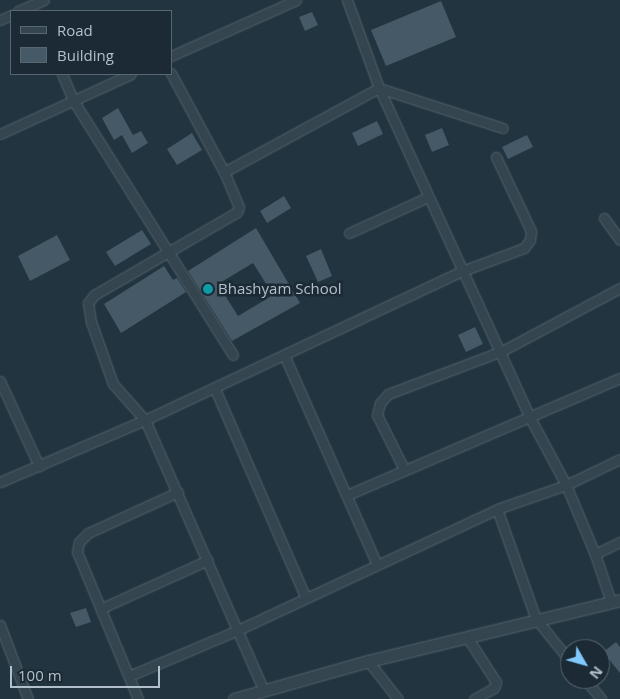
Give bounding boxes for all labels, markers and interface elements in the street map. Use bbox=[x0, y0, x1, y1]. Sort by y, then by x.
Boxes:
legend bbox=[10, 10, 172, 75]
text: Road bbox=[57, 20, 93, 40]
text: Building bbox=[57, 45, 114, 65]
place label: Bhashyam School bbox=[218, 280, 342, 298]
marker: Bhashyam School bbox=[202, 283, 214, 295]
north arrow bbox=[560, 639, 610, 689]
scale bar bbox=[12, 656, 162, 688]
text: N bbox=[585, 663, 607, 683]
text: 100 m bbox=[18, 665, 62, 685]

